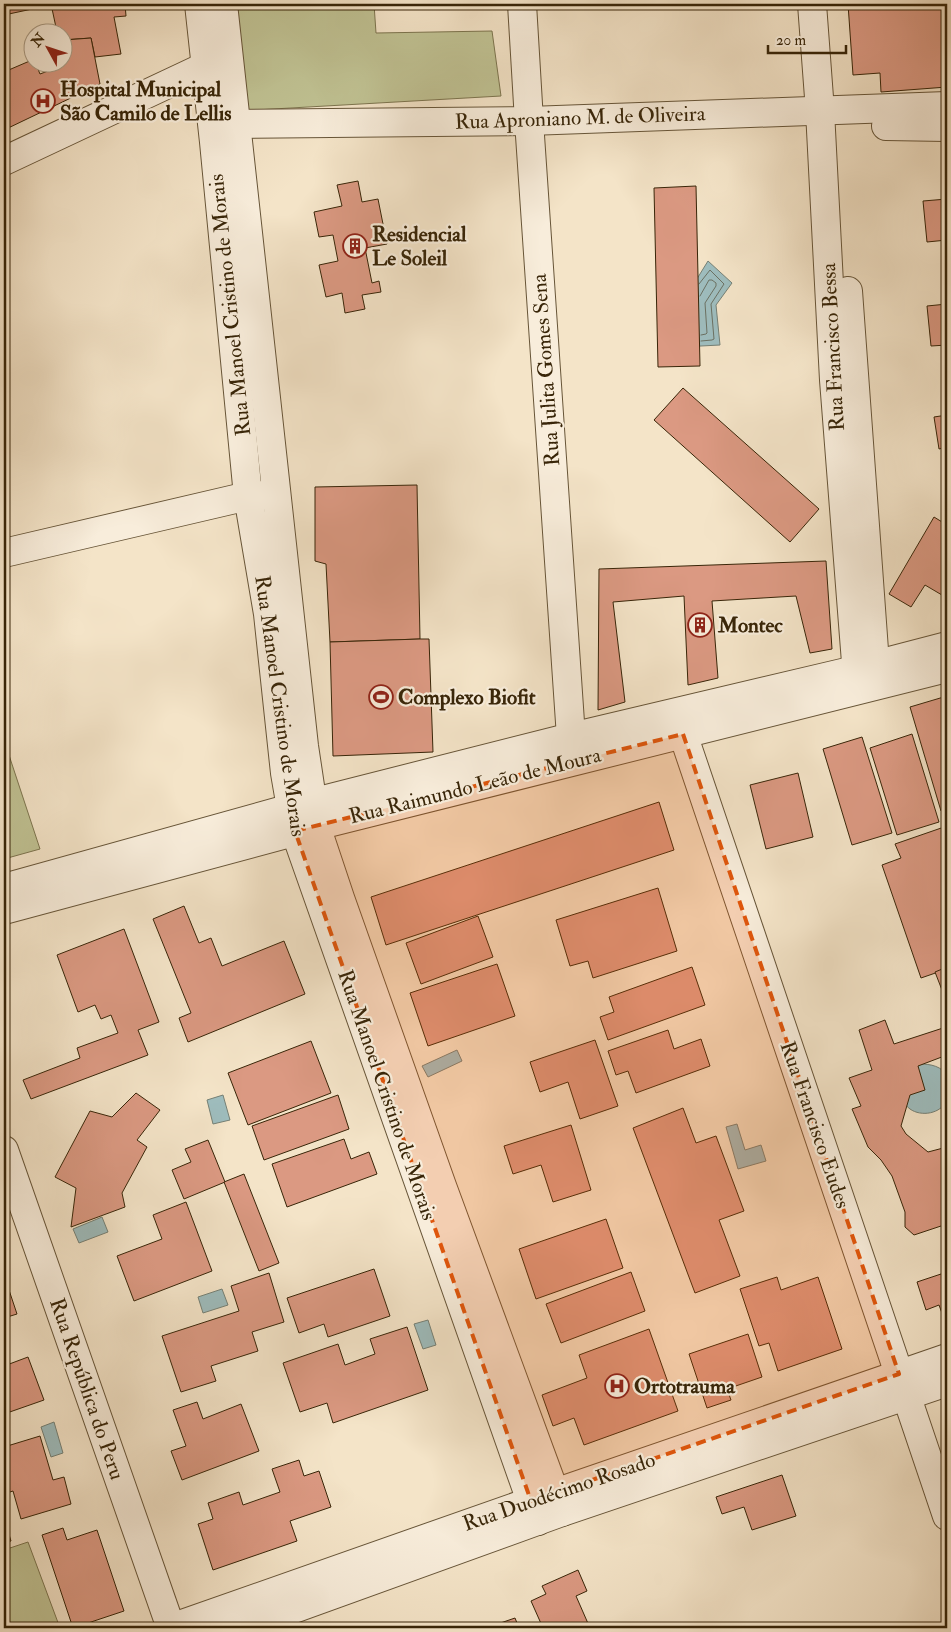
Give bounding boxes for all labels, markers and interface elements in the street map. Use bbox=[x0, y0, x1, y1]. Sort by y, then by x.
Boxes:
north arrow bbox=[22, 22, 72, 72]
scale bar bbox=[768, 22, 846, 54]
text: N bbox=[27, 29, 49, 51]
text: 20 m bbox=[776, 31, 806, 50]
place label: Hospital Municipal São Camilo de Lellis bbox=[60, 76, 232, 127]
hospital icon: Hospital Municipal São Camilo de Lellis bbox=[30, 88, 56, 114]
street label: Rua Aproniano M. de Oliveira bbox=[454, 100, 706, 136]
street label: Rua Manoel Cristino de Morais bbox=[203, 173, 257, 437]
place label: Residencial Le Soleil bbox=[372, 221, 467, 272]
building icon: Residencial Le Soleil bbox=[342, 233, 368, 259]
street label: Rua Francisco Bessa bbox=[815, 262, 851, 432]
street label: Rua Julita Gomes Sena bbox=[526, 273, 566, 467]
street label: Rua Manoel Cristino de Morais bbox=[248, 574, 312, 838]
building icon: Montec bbox=[687, 612, 713, 638]
place label: Montec bbox=[717, 612, 783, 639]
sports icon: Complexo Biofit bbox=[368, 684, 394, 710]
place label: Complexo Biofit bbox=[398, 684, 536, 711]
street label: Rua Raimundo Leão de Moura bbox=[346, 742, 604, 830]
street label: Rua Manoel Cristino de Morais bbox=[331, 966, 443, 1224]
street label: Rua Francisco Eudes bbox=[774, 1038, 856, 1212]
street label: Rua República do Peru bbox=[43, 1295, 131, 1484]
hospital icon: Ortotrauma bbox=[604, 1373, 630, 1399]
place label: Ortotrauma bbox=[634, 1373, 736, 1400]
street label: Rua Duodécimo Rosado bbox=[459, 1446, 659, 1538]

